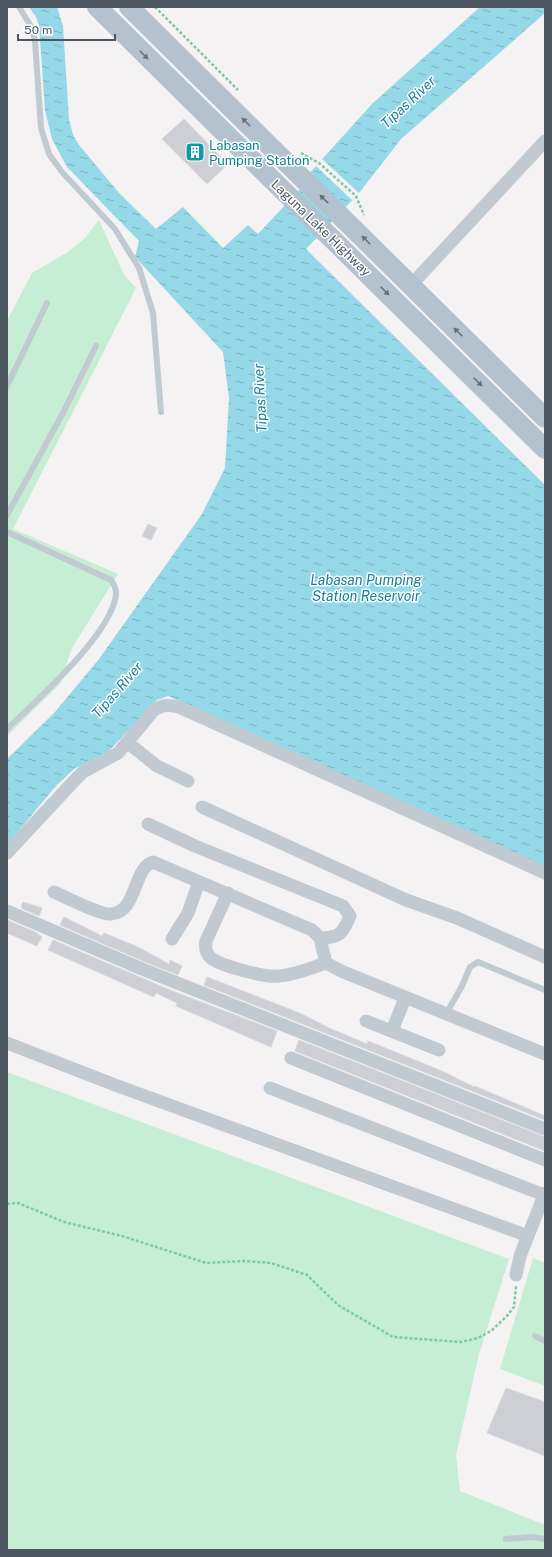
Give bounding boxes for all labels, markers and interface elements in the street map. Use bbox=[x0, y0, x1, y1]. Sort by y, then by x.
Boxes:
scale bar bbox=[18, 16, 115, 42]
text: 50 m bbox=[24, 23, 52, 37]
one-way arrow bbox=[139, 50, 149, 60]
water label: Tipas River bbox=[377, 72, 439, 131]
one-way arrow bbox=[241, 117, 251, 127]
place label: Labasan Pumping Station bbox=[209, 138, 309, 168]
building icon: Labasan Pumping Station bbox=[184, 141, 206, 163]
street label: Laguna Lake Highway bbox=[268, 177, 374, 279]
one-way arrow bbox=[319, 194, 329, 204]
one-way arrow bbox=[361, 235, 371, 245]
one-way arrow bbox=[380, 286, 390, 296]
one-way arrow bbox=[453, 327, 463, 336]
water label: Tipas River bbox=[250, 362, 270, 433]
one-way arrow bbox=[473, 377, 483, 387]
water label: Labasan Pumping Station Reservoir bbox=[310, 572, 423, 604]
water label: Tipas River bbox=[88, 658, 146, 721]

